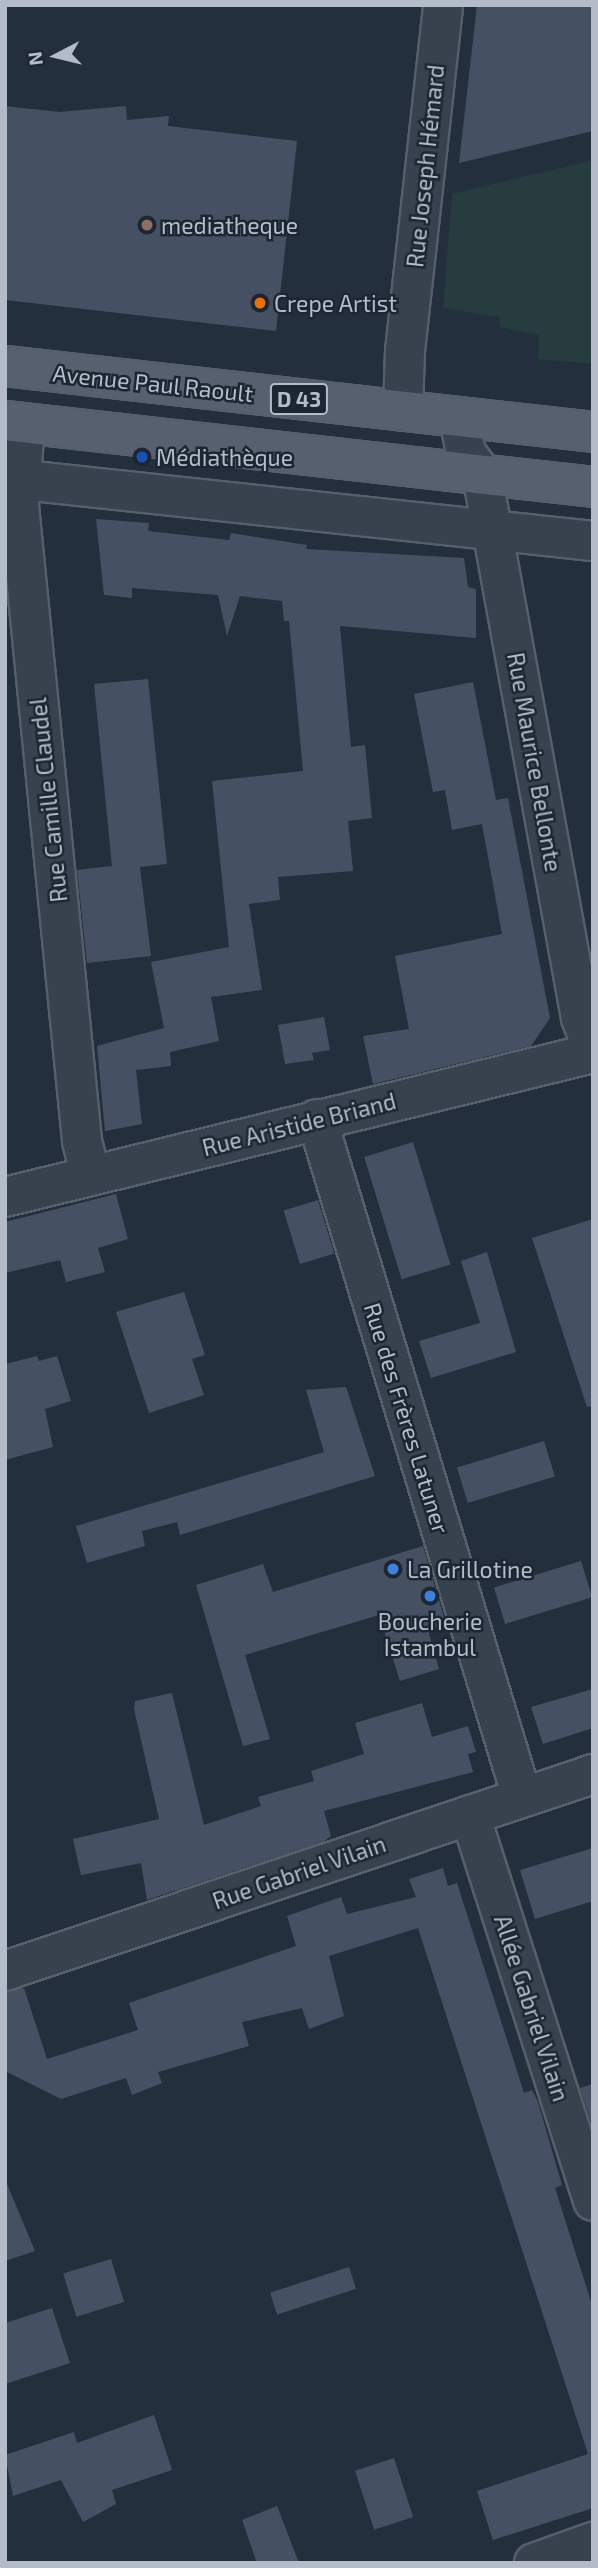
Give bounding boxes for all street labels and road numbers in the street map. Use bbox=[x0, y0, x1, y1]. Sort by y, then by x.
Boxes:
street label: Rue Joseph Hémard bbox=[401, 63, 449, 269]
street label: Avenue Paul Raoult bbox=[51, 359, 255, 407]
road number: D 43 bbox=[269, 382, 329, 416]
street label: Rue Maurice Bellonte bbox=[502, 650, 568, 874]
street label: Rue Camille Claudel bbox=[24, 696, 72, 904]
street label: Rue Aristide Briand bbox=[199, 1087, 399, 1161]
street label: Rue des Frères Latuner bbox=[359, 1299, 455, 1537]
street label: Rue Gabriel Vilain bbox=[208, 1829, 390, 1915]
street label: Allée Gabriel Vilain bbox=[489, 1911, 575, 2105]

